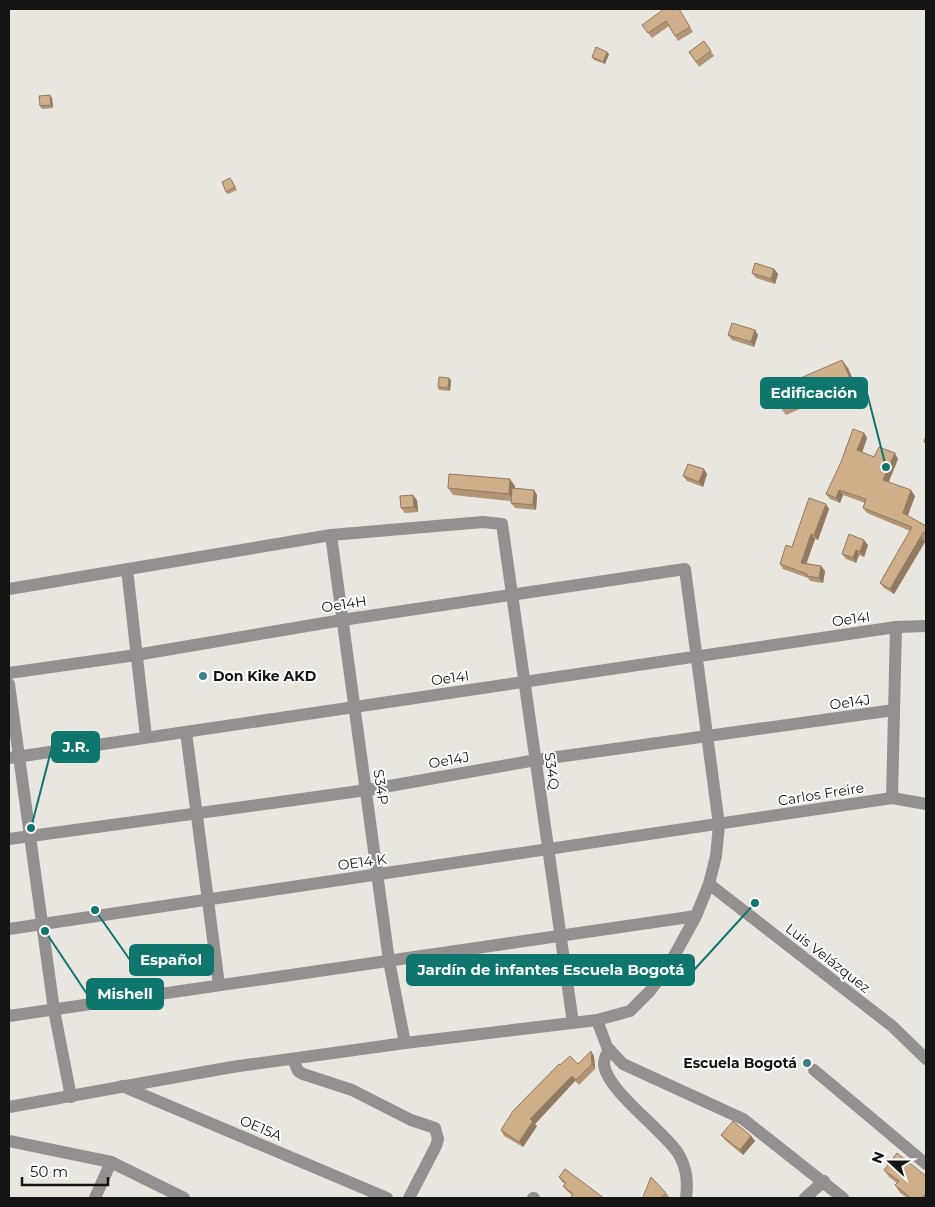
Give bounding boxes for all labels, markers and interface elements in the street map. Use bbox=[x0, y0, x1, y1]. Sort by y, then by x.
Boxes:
callout: Edificación bbox=[761, 378, 867, 408]
text: Edificación bbox=[771, 383, 857, 402]
street label: Oe14H bbox=[320, 592, 368, 616]
street label: Oe14I bbox=[831, 607, 871, 631]
street label: Oe14I bbox=[430, 666, 470, 690]
place label: Don Kike AKD bbox=[213, 667, 317, 685]
marker: Don Kike AKD bbox=[197, 670, 209, 682]
street label: Oe14J bbox=[828, 690, 872, 714]
callout: J.R. bbox=[52, 732, 99, 762]
text: J.R. bbox=[62, 737, 90, 756]
street label: Oe14J bbox=[427, 748, 471, 772]
street label: S34Q bbox=[540, 751, 564, 791]
street label: S34P bbox=[370, 768, 392, 806]
street label: Carlos Freire bbox=[777, 778, 865, 810]
street label: OE14 K bbox=[336, 850, 388, 874]
street label: Luis Velázquez bbox=[782, 919, 874, 997]
callout: Español bbox=[130, 945, 213, 975]
text: Español bbox=[140, 950, 202, 969]
callout: Jardín de infantes Escuela Bogotá bbox=[407, 955, 694, 985]
text: Jardín de infantes Escuela Bogotá bbox=[416, 960, 685, 979]
callout: Mishell bbox=[87, 979, 163, 1009]
text: Mishell bbox=[97, 984, 153, 1003]
place label: Escuela Bogotá bbox=[683, 1054, 797, 1072]
marker: Escuela Bogotá bbox=[801, 1057, 813, 1069]
street label: OE15A bbox=[237, 1111, 286, 1145]
north arrow bbox=[865, 1137, 915, 1187]
text: N bbox=[867, 1149, 888, 1166]
scale bar bbox=[22, 1154, 109, 1186]
text: 50 m bbox=[30, 1162, 68, 1181]

